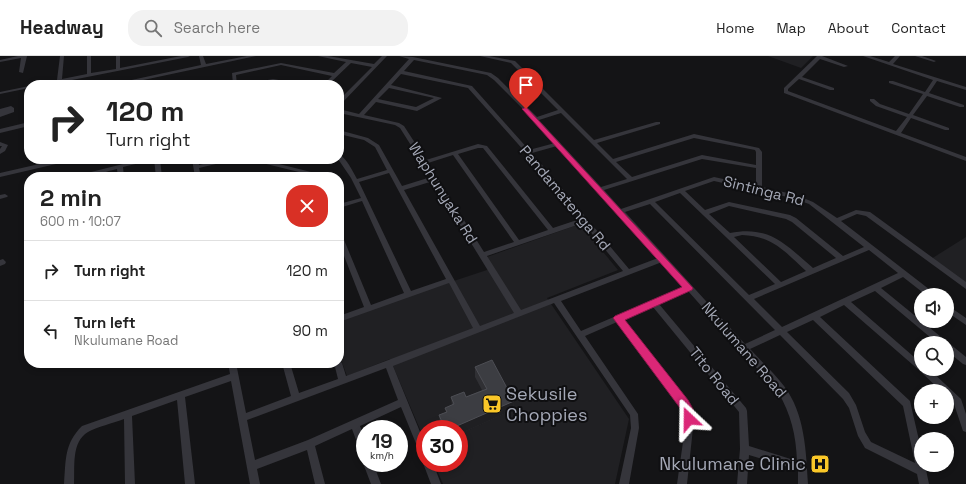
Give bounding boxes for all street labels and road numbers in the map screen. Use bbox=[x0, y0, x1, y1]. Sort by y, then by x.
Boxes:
street label: Waphunyaka Rd bbox=[405, 139, 482, 247]
street label: Pandamatenga Rd bbox=[516, 141, 615, 254]
street label: Sintinga Rd bbox=[722, 171, 807, 210]
street label: Nkulumane Road bbox=[698, 298, 791, 401]
street label: Tito Road bbox=[685, 343, 743, 408]

